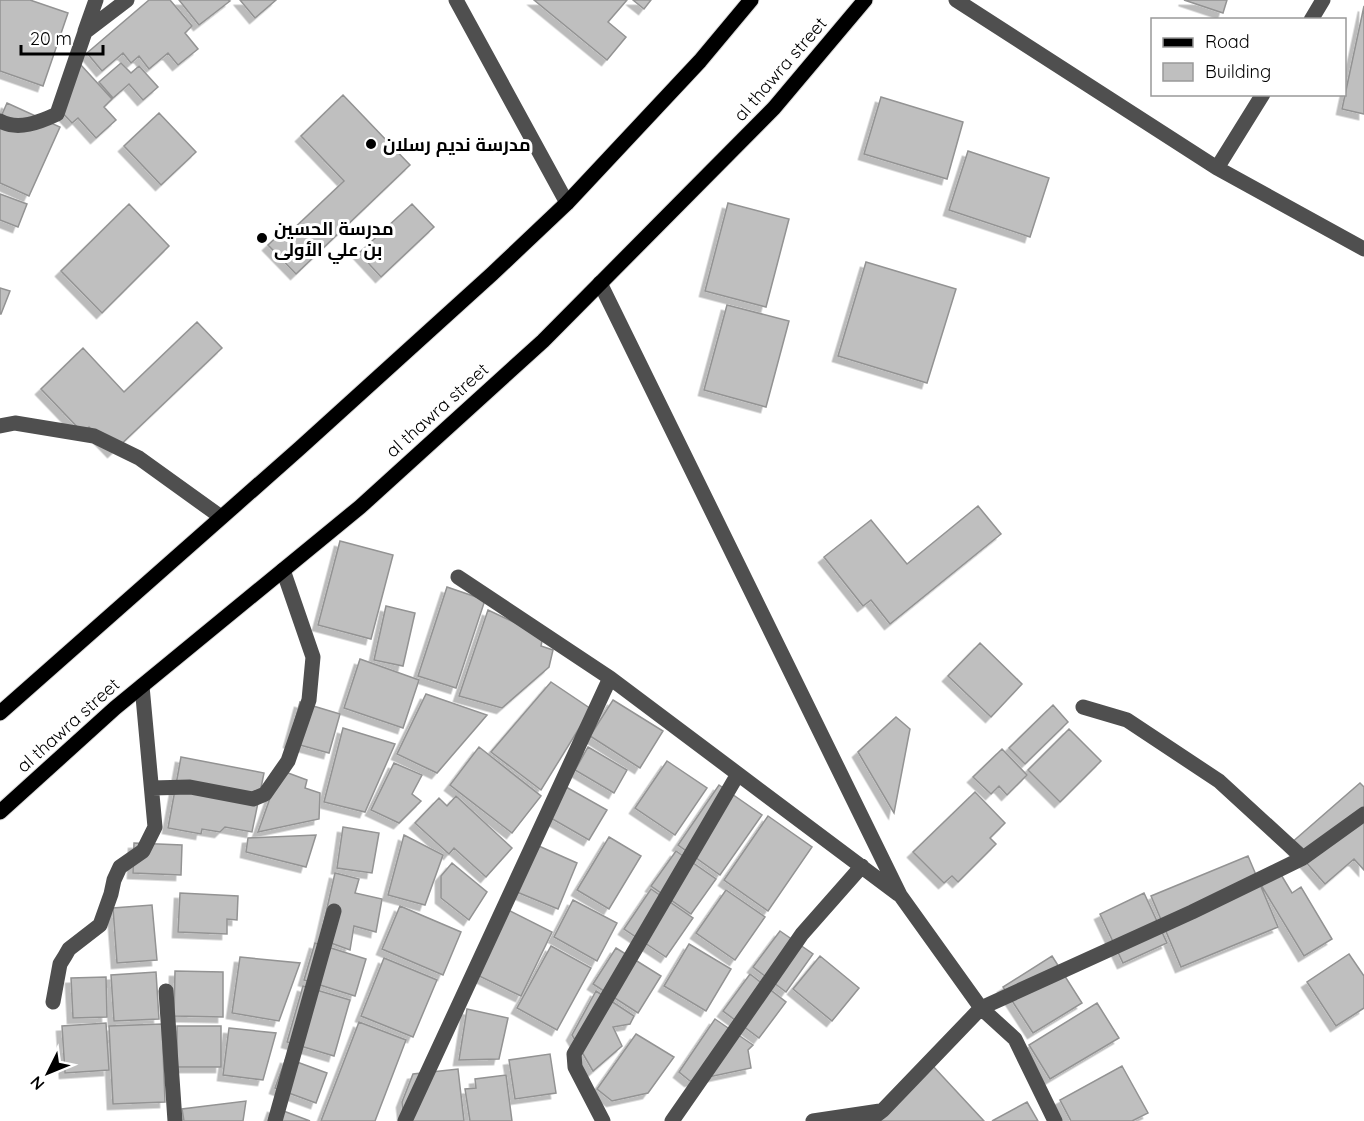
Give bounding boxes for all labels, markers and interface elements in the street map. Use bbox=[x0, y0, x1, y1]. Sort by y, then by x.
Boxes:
street label: al thawra street bbox=[728, 12, 832, 126]
scale bar bbox=[21, 18, 104, 56]
legend bbox=[1151, 18, 1346, 96]
text: 20 m bbox=[30, 27, 72, 50]
text: Road bbox=[1205, 30, 1250, 53]
text: Building bbox=[1205, 60, 1271, 83]
place label: مدرسة نديم رسلان bbox=[383, 133, 531, 157]
marker: مدرسة نديم رسلان bbox=[364, 137, 378, 151]
place label: مدرسة الحسين بن علي الأولى bbox=[274, 217, 394, 265]
marker: مدرسة الحسين بن علي الأولى bbox=[255, 231, 269, 245]
street label: al thawra street bbox=[381, 358, 493, 462]
street label: al thawra street bbox=[12, 673, 124, 777]
north arrow bbox=[18, 1043, 78, 1103]
text: N bbox=[26, 1072, 48, 1094]

